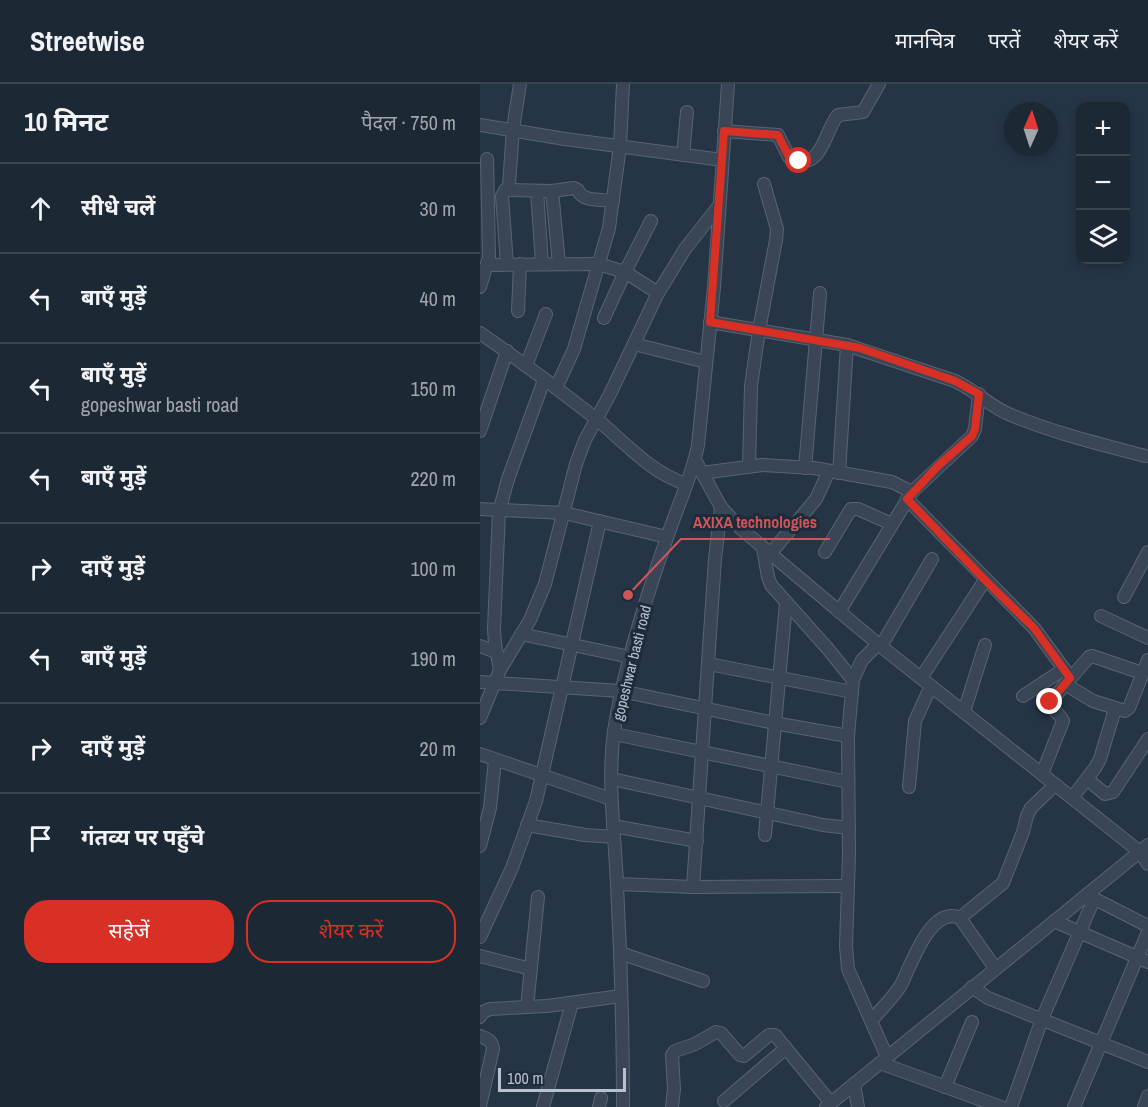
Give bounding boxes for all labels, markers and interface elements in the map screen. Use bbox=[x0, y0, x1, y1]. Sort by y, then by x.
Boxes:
text: Streetwise bbox=[30, 22, 145, 60]
text: मानचित्र bbox=[895, 26, 955, 55]
text: परतें bbox=[988, 26, 1020, 55]
text: शेयर करें bbox=[1053, 26, 1118, 55]
north arrow bbox=[1004, 102, 1058, 156]
map controls bbox=[1076, 102, 1130, 264]
button: + bbox=[1076, 102, 1130, 156]
text: 10 मिनट bbox=[24, 104, 108, 139]
text: पैदल · 750 m bbox=[361, 109, 456, 136]
route start bbox=[785, 147, 811, 173]
button: − bbox=[1076, 156, 1130, 210]
icon: ahead bbox=[24, 192, 57, 225]
text: सीधे चलें bbox=[81, 192, 155, 222]
text: 30 m bbox=[420, 195, 456, 222]
button: layers bbox=[1076, 210, 1130, 264]
icon: left bbox=[24, 282, 57, 315]
text: बाएँ मुड़ें bbox=[81, 282, 146, 312]
text: 40 m bbox=[420, 285, 456, 312]
text: बाएँ मुड़ें bbox=[81, 359, 146, 389]
icon: left bbox=[24, 372, 57, 405]
text: 150 m bbox=[410, 375, 456, 402]
text: gopeshwar basti road bbox=[81, 391, 239, 418]
icon: left bbox=[24, 462, 57, 495]
text: बाएँ मुड़ें bbox=[81, 462, 146, 492]
text: 220 m bbox=[410, 465, 456, 492]
callout: AXIXA technologies bbox=[681, 505, 830, 539]
text: AXIXA technologies bbox=[693, 511, 817, 533]
icon: right bbox=[24, 552, 57, 585]
text: दाएँ मुड़ें bbox=[81, 552, 145, 582]
text: 100 m bbox=[410, 555, 456, 582]
street label: gopeshwar basti road bbox=[607, 603, 656, 723]
icon: left bbox=[24, 642, 57, 675]
text: बाएँ मुड़ें bbox=[81, 642, 146, 672]
text: 190 m bbox=[410, 645, 456, 672]
route end bbox=[1036, 688, 1062, 714]
icon: right bbox=[24, 732, 57, 765]
text: दाएँ मुड़ें bbox=[81, 732, 145, 762]
text: 20 m bbox=[420, 735, 456, 762]
icon: arrive bbox=[24, 822, 57, 855]
text: गंतव्य पर पहुँचे bbox=[81, 822, 204, 852]
button: सहेजें bbox=[24, 900, 234, 963]
button: शेयर करें bbox=[246, 900, 456, 963]
scale bar bbox=[498, 1065, 626, 1092]
text: 100 m bbox=[507, 1067, 543, 1089]

